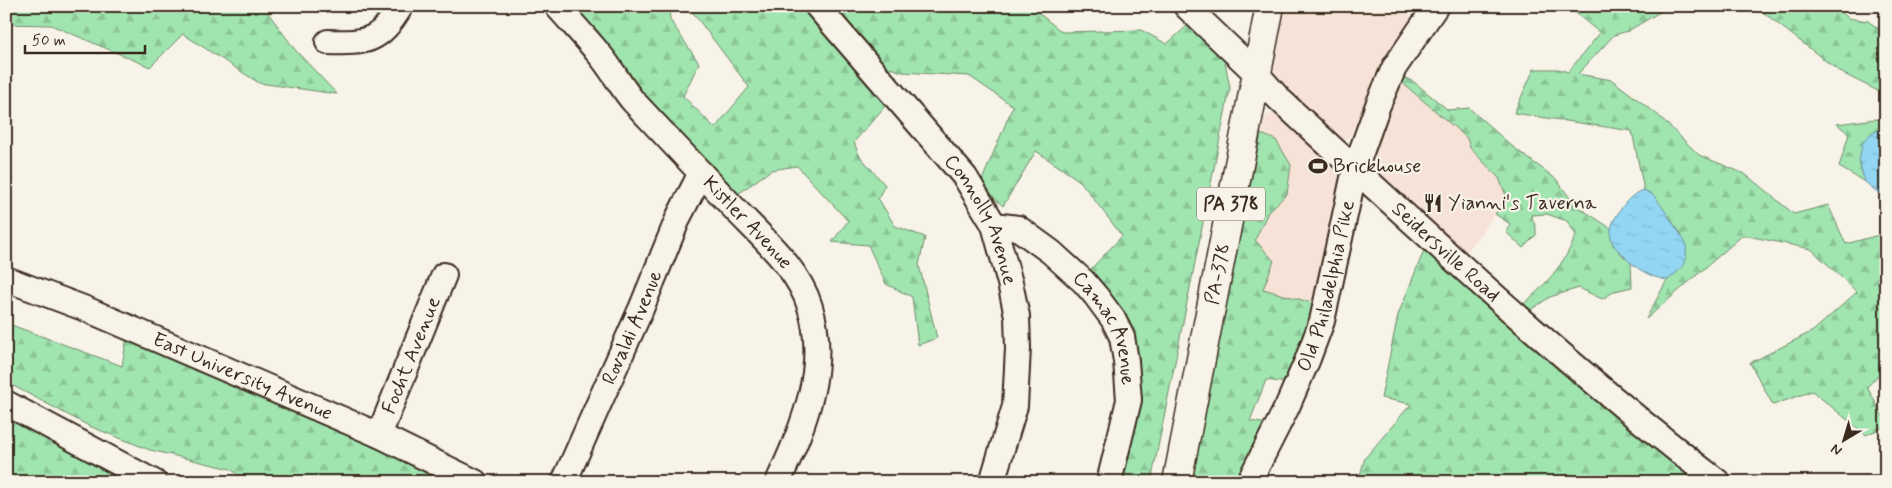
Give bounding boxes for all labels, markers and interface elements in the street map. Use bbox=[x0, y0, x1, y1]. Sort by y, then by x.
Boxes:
scale bar bbox=[25, 22, 145, 54]
text: 50 m bbox=[32, 31, 66, 51]
street label: Connolly Avenue bbox=[938, 148, 1023, 288]
place label: Brickhouse bbox=[1333, 153, 1421, 180]
sports icon: Brickhouse bbox=[1307, 155, 1329, 177]
street label: Kistler Avenue bbox=[697, 170, 799, 275]
road number: PA 378 bbox=[1197, 188, 1265, 220]
place label: Yianni's Taverna bbox=[1448, 190, 1597, 217]
restaurant icon: Yianni's Taverna bbox=[1422, 192, 1444, 214]
street label: Seidersville Road bbox=[1386, 196, 1506, 308]
street label: Old Philadelphia Pike bbox=[1290, 198, 1361, 376]
street label: PA-378 bbox=[1198, 241, 1237, 307]
street label: Camac Avenue bbox=[1067, 265, 1141, 386]
street label: Rovaldi Avenue bbox=[596, 266, 669, 389]
street label: Focht Avenue bbox=[375, 292, 447, 418]
street label: East University Avenue bbox=[149, 326, 337, 427]
north arrow bbox=[1820, 416, 1870, 466]
text: N bbox=[1827, 439, 1846, 459]

